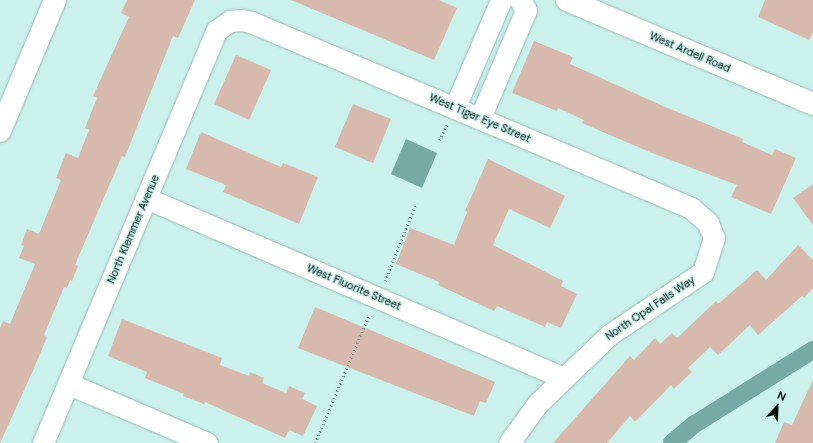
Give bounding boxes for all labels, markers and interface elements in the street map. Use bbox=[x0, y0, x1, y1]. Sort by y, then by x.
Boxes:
street label: West Ardell Road bbox=[648, 29, 732, 75]
street label: West Tiger Eye Street bbox=[427, 91, 533, 145]
street label: North Klemmer Avenue bbox=[104, 173, 162, 285]
street label: West Fluorite Street bbox=[305, 261, 403, 313]
street label: North Opal Falls Way bbox=[603, 273, 697, 343]
north arrow bbox=[757, 387, 797, 427]
text: N bbox=[775, 388, 788, 404]

